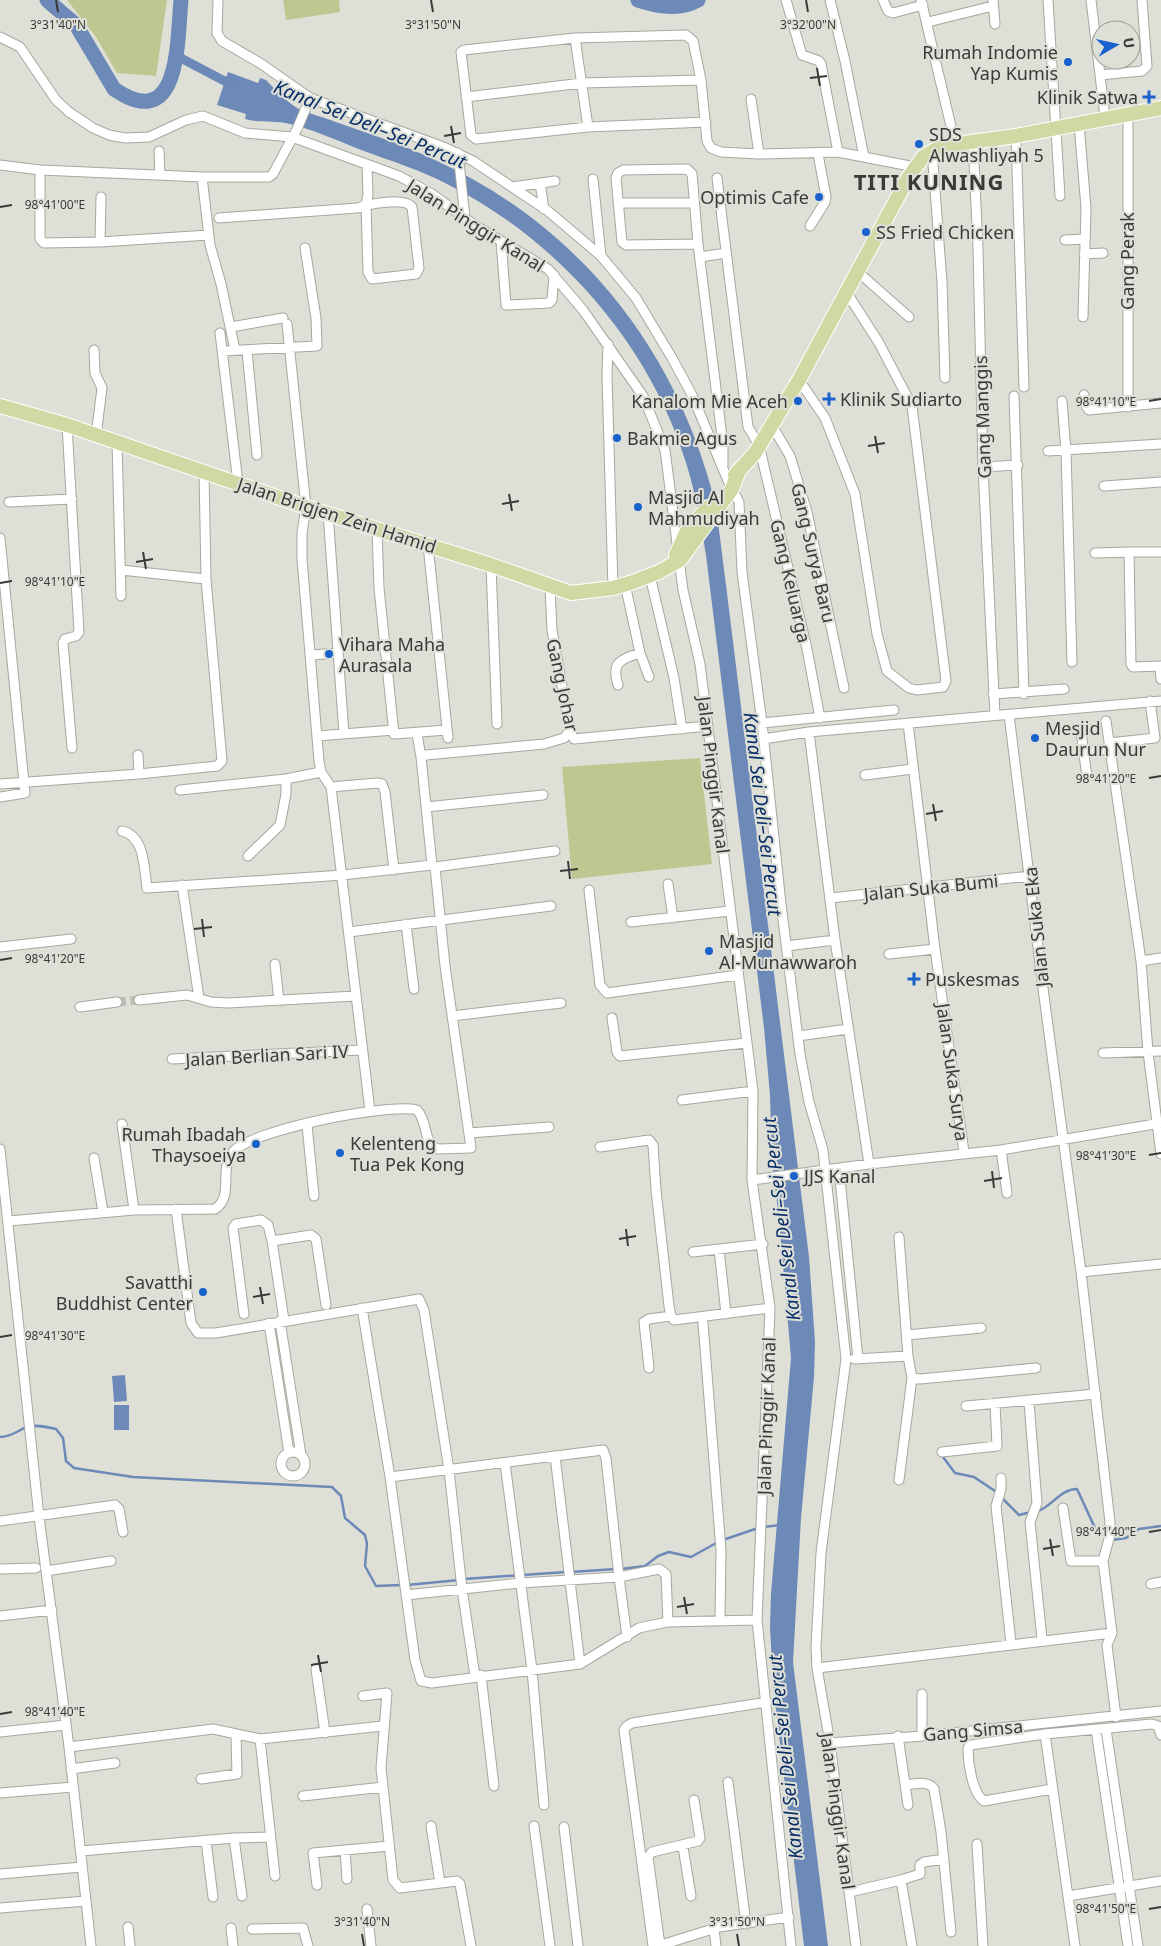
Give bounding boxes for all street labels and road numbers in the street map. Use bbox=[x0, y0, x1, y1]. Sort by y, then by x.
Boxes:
street label: Jalan Pinggir Kanal bbox=[401, 172, 549, 277]
street label: Gang Perak bbox=[1115, 212, 1139, 310]
street label: Gang Manggis bbox=[968, 355, 996, 479]
street label: Jalan Brigjen Zein Hamid bbox=[233, 471, 440, 559]
street label: Gang Surya Baru bbox=[786, 481, 842, 625]
street label: Gang Keluarga bbox=[765, 517, 817, 645]
street label: Gang Johar bbox=[541, 636, 585, 734]
street label: Jalan Pinggir Kanal bbox=[692, 693, 736, 855]
street label: Jalan Suka Eka bbox=[1018, 866, 1054, 990]
street label: Jalan Suka Bumi bbox=[860, 868, 1000, 906]
street label: Jalan Suka Surya bbox=[931, 1000, 975, 1142]
street label: Jalan Berlian Sari IV bbox=[183, 1039, 350, 1071]
street label: Jalan Pinggir Kanal bbox=[751, 1337, 781, 1497]
street label: Gang Simsa bbox=[922, 1714, 1024, 1746]
street label: Jalan Pinggir Kanal bbox=[815, 1729, 861, 1891]

